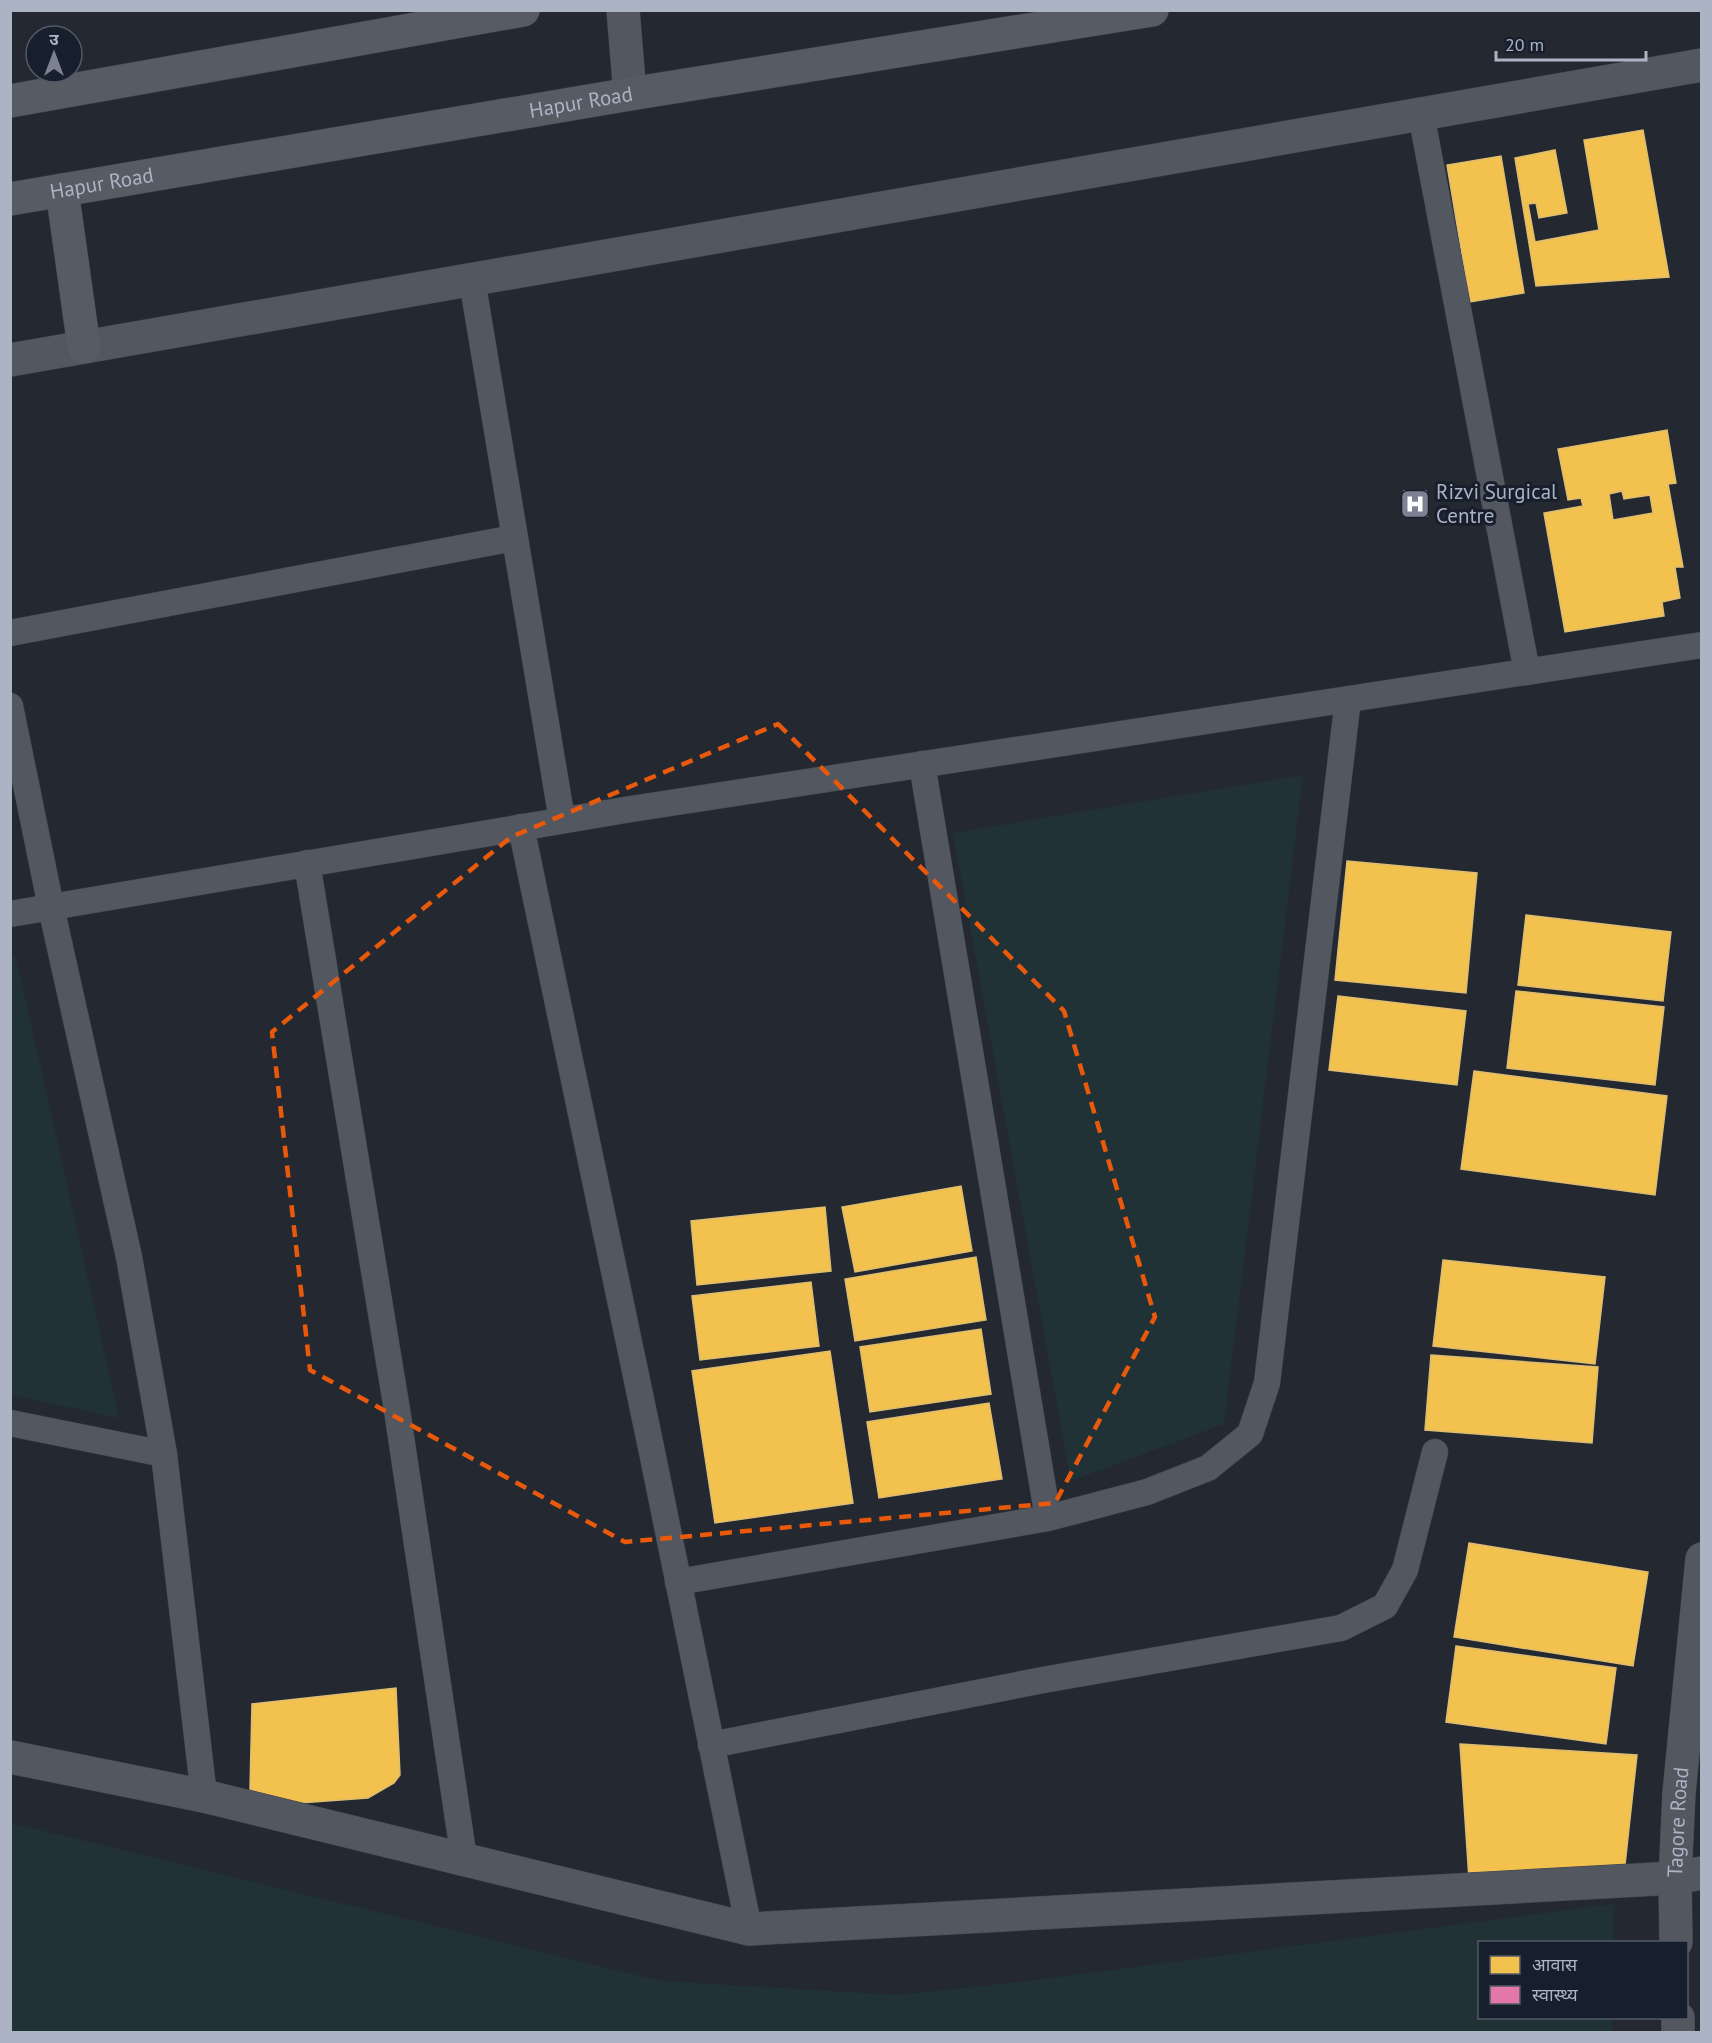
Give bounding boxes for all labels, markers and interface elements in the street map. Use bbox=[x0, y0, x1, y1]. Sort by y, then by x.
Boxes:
north arrow bbox=[24, 24, 84, 84]
scale bar bbox=[1496, 24, 1646, 62]
text: उ bbox=[49, 29, 59, 49]
text: 20 m bbox=[1505, 33, 1544, 56]
street label: Hapur Road bbox=[527, 80, 635, 124]
street label: Hapur Road bbox=[48, 161, 155, 205]
place label: Rizvi Surgical Centre bbox=[1436, 478, 1557, 529]
hospital icon: Rizvi Surgical Centre bbox=[1399, 488, 1431, 520]
street label: Tagore Road bbox=[1661, 1766, 1694, 1878]
legend bbox=[1478, 1941, 1688, 2019]
text: आवास bbox=[1532, 1953, 1578, 1976]
text: स्वास्थ्य bbox=[1532, 1983, 1578, 2006]

